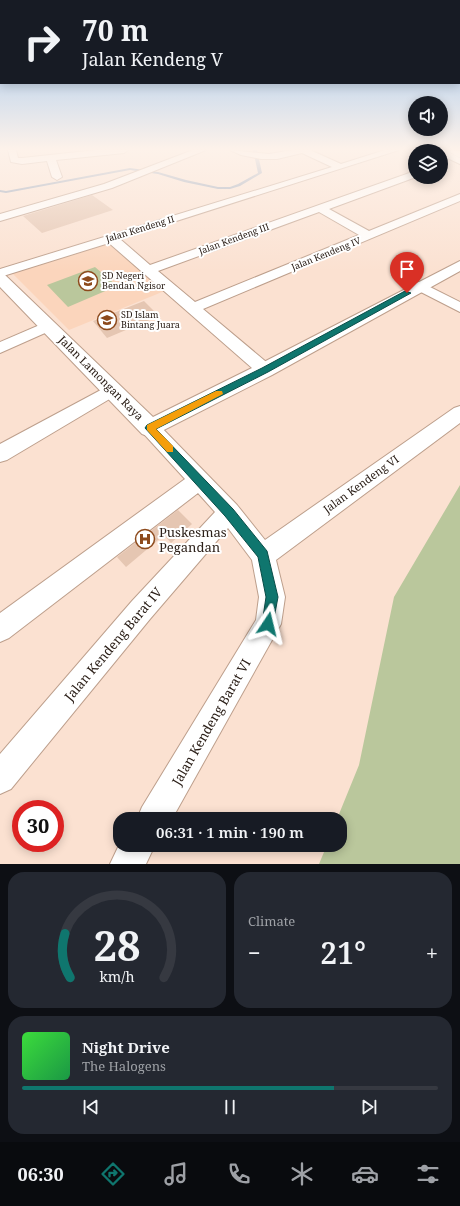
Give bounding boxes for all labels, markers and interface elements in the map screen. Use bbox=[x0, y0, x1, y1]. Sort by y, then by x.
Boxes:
text: 70 m bbox=[82, 11, 149, 49]
icon: right bbox=[16, 16, 68, 68]
text: Jalan Kendeng V bbox=[82, 47, 223, 71]
map controls bbox=[408, 96, 448, 184]
button: sound bbox=[408, 96, 448, 136]
button: layers bbox=[408, 144, 448, 184]
street label: Jalan Kendeng II bbox=[103, 212, 176, 245]
street label: Jalan Kendeng III bbox=[196, 220, 271, 258]
street label: Jalan Kendeng IV bbox=[288, 233, 363, 274]
pin bbox=[390, 252, 424, 293]
icon: arrive bbox=[396, 258, 418, 280]
place label: SD Negeri Bendan Ngisor bbox=[102, 269, 166, 292]
school or university icon: SD Negeri Bendan Ngisor bbox=[77, 270, 99, 292]
place label: SD Islam Bintang Juara bbox=[121, 308, 180, 331]
school or university icon: SD Islam Bintang Juara bbox=[96, 309, 118, 331]
street label: Jalan Lamongan Raya bbox=[55, 331, 147, 423]
street label: Jalan Kendeng VI bbox=[319, 451, 402, 517]
place label: Puskesmas Pegandan bbox=[159, 523, 227, 556]
hospital icon: Puskesmas Pegandan bbox=[134, 528, 156, 550]
street label: Jalan Kendeng Barat IV bbox=[59, 583, 166, 706]
position arrow bbox=[247, 603, 289, 645]
street label: Jalan Kendeng Barat VI bbox=[167, 655, 255, 789]
speed limit sign: 30 bbox=[12, 800, 64, 852]
text: 06:31 · 1 min · 190 m bbox=[156, 822, 304, 842]
text: Climate bbox=[248, 912, 295, 930]
text: 28 bbox=[93, 917, 141, 973]
text: 21° bbox=[320, 932, 366, 973]
text: − bbox=[248, 937, 261, 967]
text: + bbox=[426, 937, 438, 967]
text: km/h bbox=[99, 967, 135, 986]
text: Night Drive bbox=[82, 1037, 170, 1057]
text: The Halogens bbox=[82, 1057, 166, 1075]
icon: previous bbox=[80, 1096, 102, 1118]
icon: pause bbox=[219, 1096, 241, 1118]
icon: next bbox=[358, 1096, 380, 1118]
icon: directions bbox=[99, 1160, 127, 1188]
icon: music bbox=[162, 1160, 190, 1188]
icon: phone bbox=[225, 1160, 253, 1188]
icon: climate bbox=[288, 1160, 316, 1188]
icon: car bbox=[351, 1160, 379, 1188]
icon: filters bbox=[414, 1160, 442, 1188]
text: 06:30 bbox=[18, 1162, 64, 1186]

